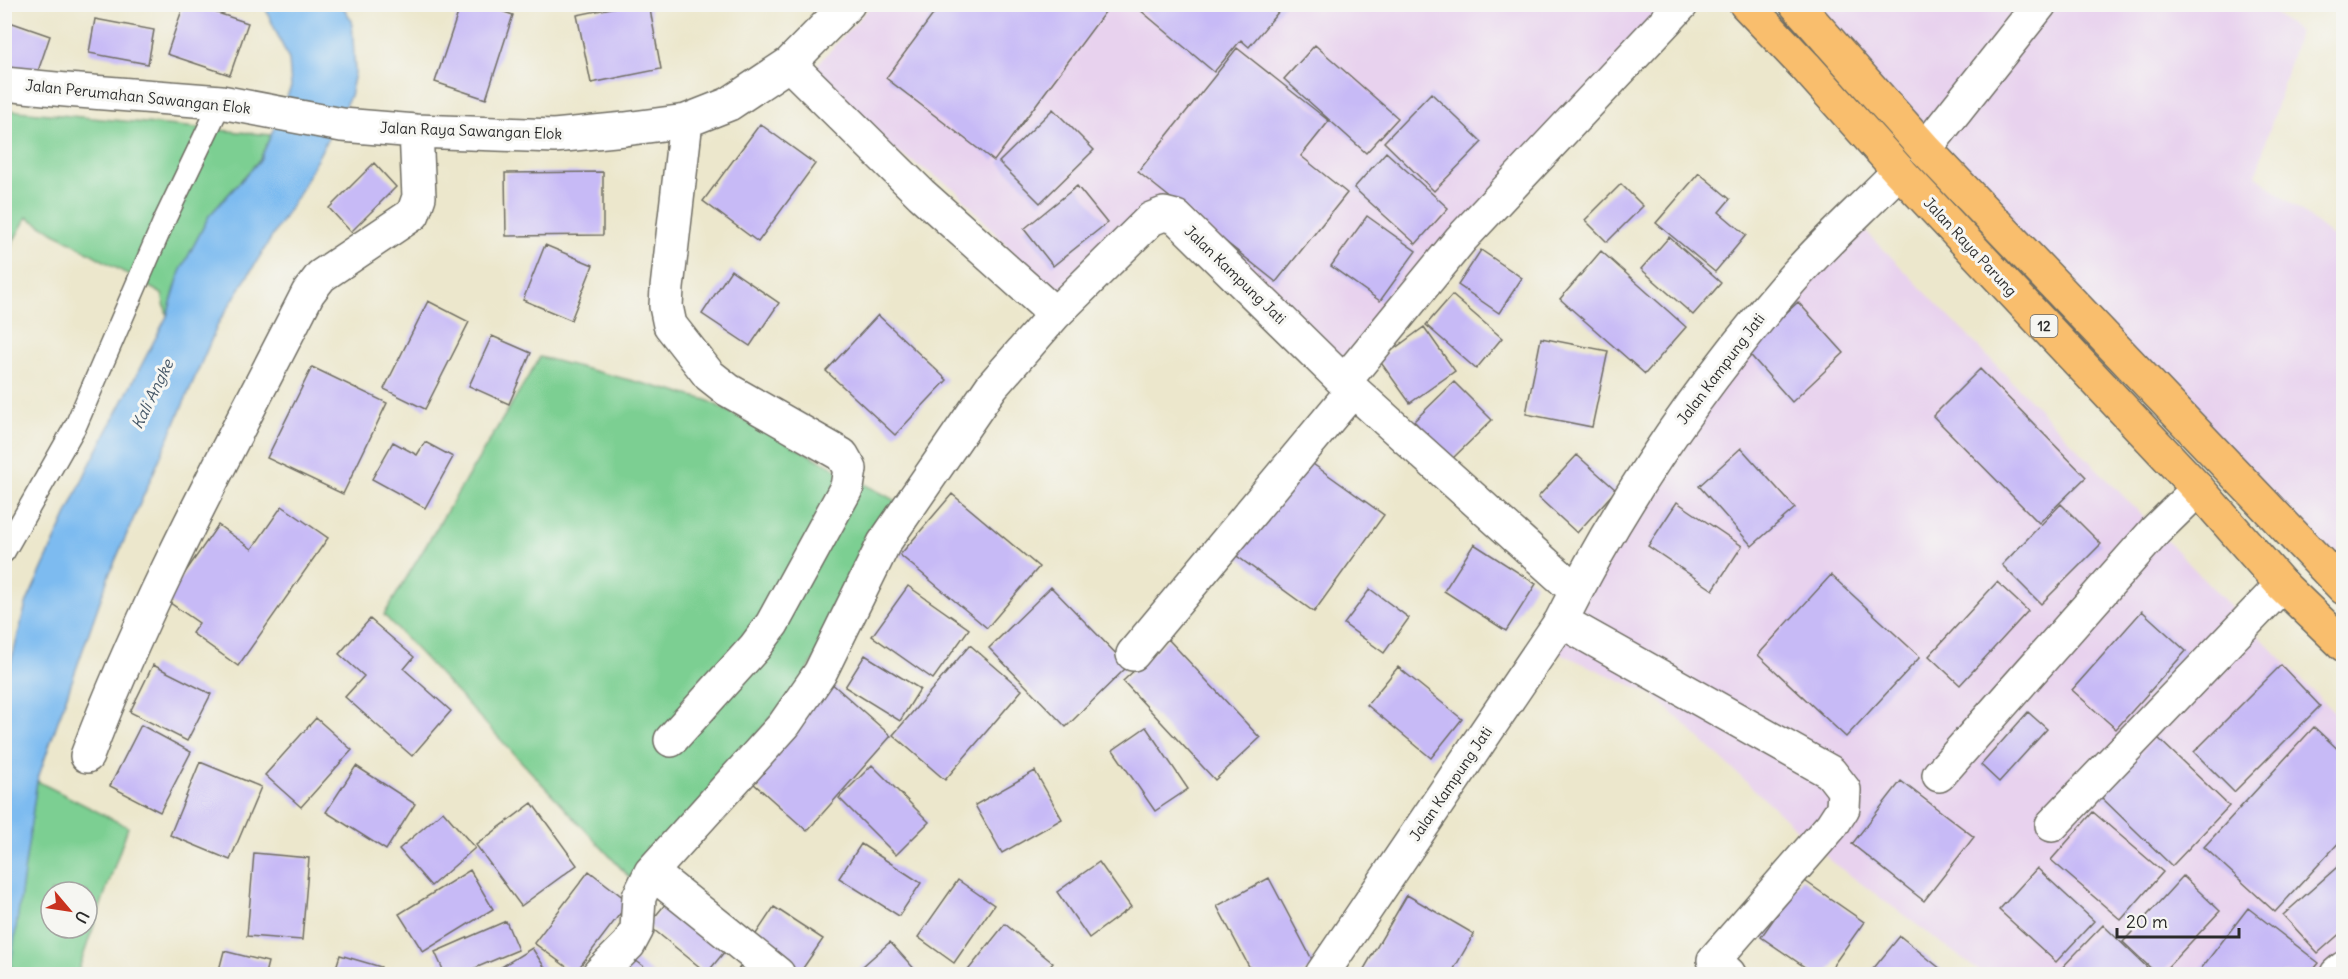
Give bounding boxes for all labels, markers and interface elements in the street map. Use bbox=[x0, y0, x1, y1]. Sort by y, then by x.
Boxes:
street label: Jalan Perumahan Sawangan Elok bbox=[25, 75, 252, 118]
street label: Jalan Raya Sawangan Elok bbox=[380, 118, 563, 143]
street label: Jalan Raya Parung bbox=[1920, 193, 2021, 300]
street label: Jalan Kampung Jati bbox=[1181, 221, 1290, 328]
street label: Jalan Kampung Jati bbox=[1673, 310, 1768, 428]
road number: 12 bbox=[2030, 315, 2058, 337]
water label: Kali Angke bbox=[127, 355, 178, 432]
street label: Jalan Kampung Jati bbox=[1405, 723, 1496, 844]
north arrow bbox=[39, 880, 99, 940]
scale bar bbox=[2117, 901, 2238, 939]
text: U bbox=[71, 908, 94, 927]
text: 20 m bbox=[2126, 910, 2168, 933]

